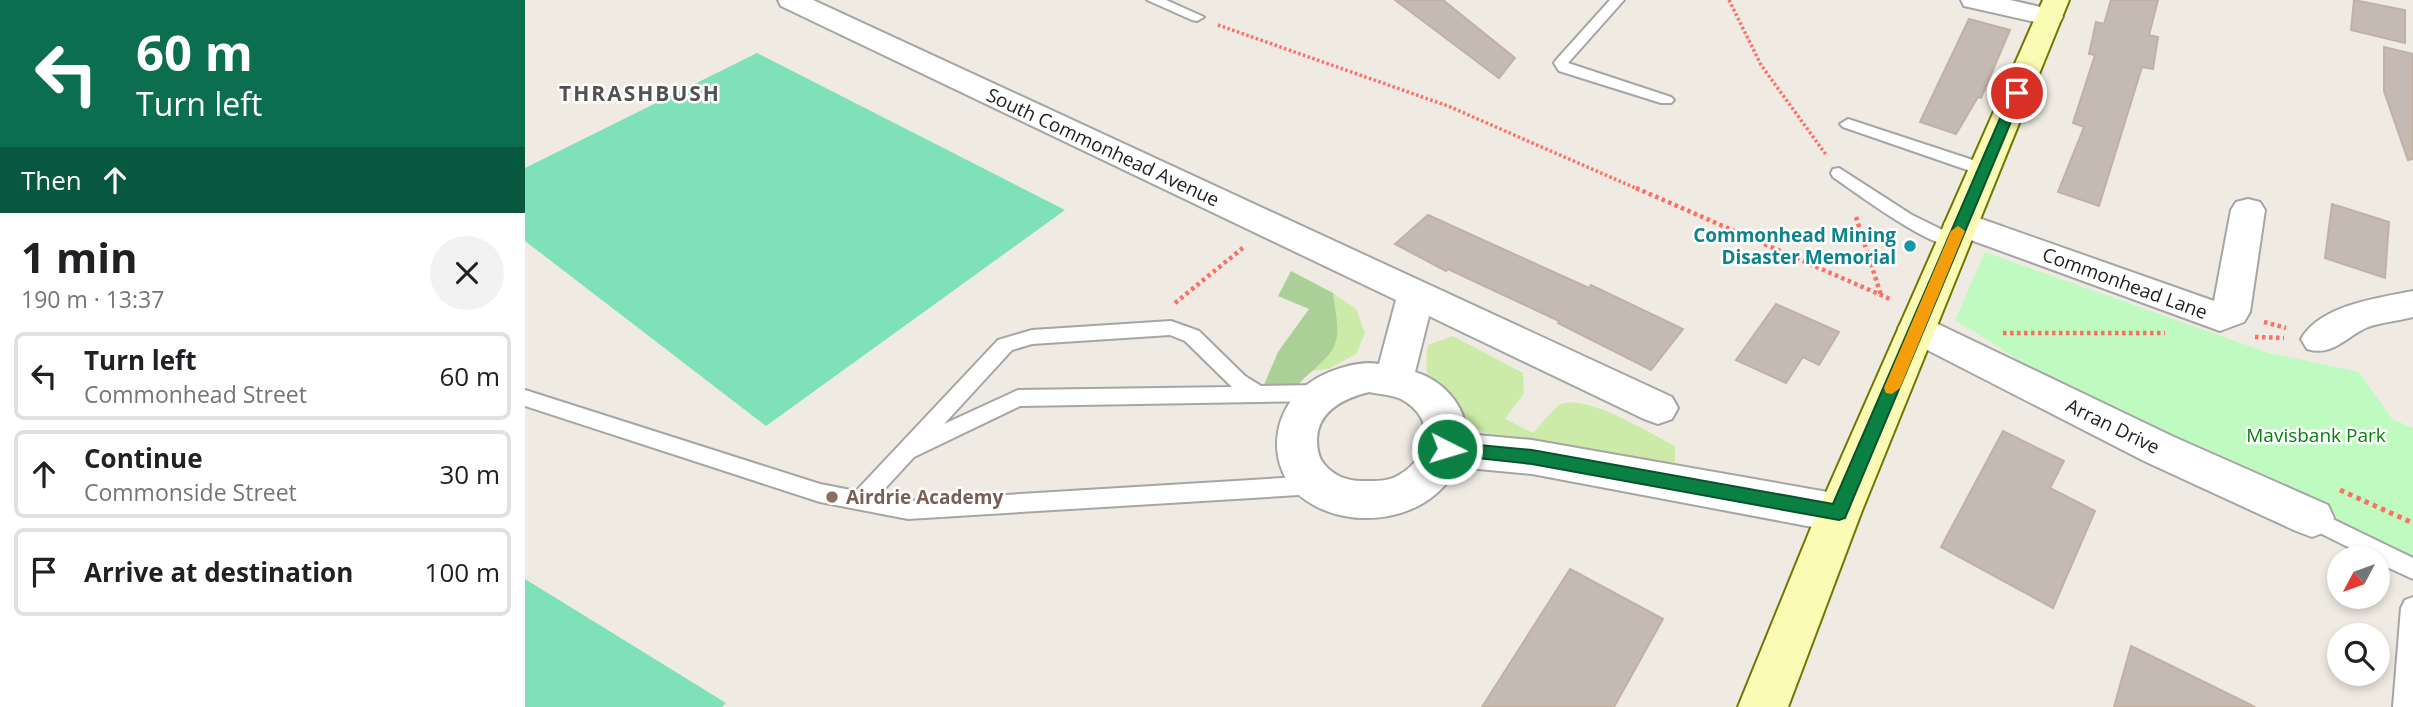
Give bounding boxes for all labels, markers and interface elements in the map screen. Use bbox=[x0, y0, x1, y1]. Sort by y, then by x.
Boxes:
text: 60 m bbox=[136, 19, 253, 85]
icon: left bbox=[21, 28, 112, 119]
pin bbox=[1987, 63, 2047, 123]
icon: arrive bbox=[1998, 74, 2036, 112]
district label: THRASHBUSH bbox=[559, 79, 721, 107]
text: Turn left bbox=[136, 82, 262, 125]
street label: South Commonhead Avenue bbox=[982, 82, 1224, 212]
icon: ahead bbox=[96, 161, 134, 199]
text: Then bbox=[21, 162, 82, 198]
place label: Commonhead Mining Disaster Memorial bbox=[1693, 222, 1896, 270]
text: 1 min bbox=[21, 228, 138, 285]
button: close bbox=[430, 236, 504, 310]
marker: Commonhead Mining Disaster Memorial bbox=[1902, 238, 1918, 254]
street label: Commonhead Lane bbox=[2039, 241, 2211, 325]
text: 190 m · 13:37 bbox=[21, 283, 164, 315]
text: Turn left bbox=[84, 342, 196, 378]
icon: left bbox=[25, 357, 63, 395]
text: 60 m bbox=[439, 358, 500, 394]
text: Commonhead Street bbox=[84, 378, 307, 410]
street label: Arran Drive bbox=[2062, 392, 2164, 460]
position arrow bbox=[1410, 412, 1484, 486]
park label: Mavisbank Park bbox=[2246, 422, 2386, 448]
text: Continue bbox=[84, 440, 203, 476]
icon: ahead bbox=[25, 455, 63, 493]
text: 30 m bbox=[439, 456, 500, 492]
text: Commonside Street bbox=[84, 476, 297, 508]
place label: Airdrie Academy bbox=[846, 484, 1003, 510]
marker: Airdrie Academy bbox=[824, 489, 840, 505]
north arrow bbox=[2327, 546, 2391, 609]
map controls bbox=[2327, 546, 2390, 686]
icon: arrive bbox=[25, 553, 63, 591]
text: Arrive at destination bbox=[84, 554, 353, 590]
text: 100 m bbox=[425, 554, 500, 590]
button: search bbox=[2327, 623, 2390, 686]

